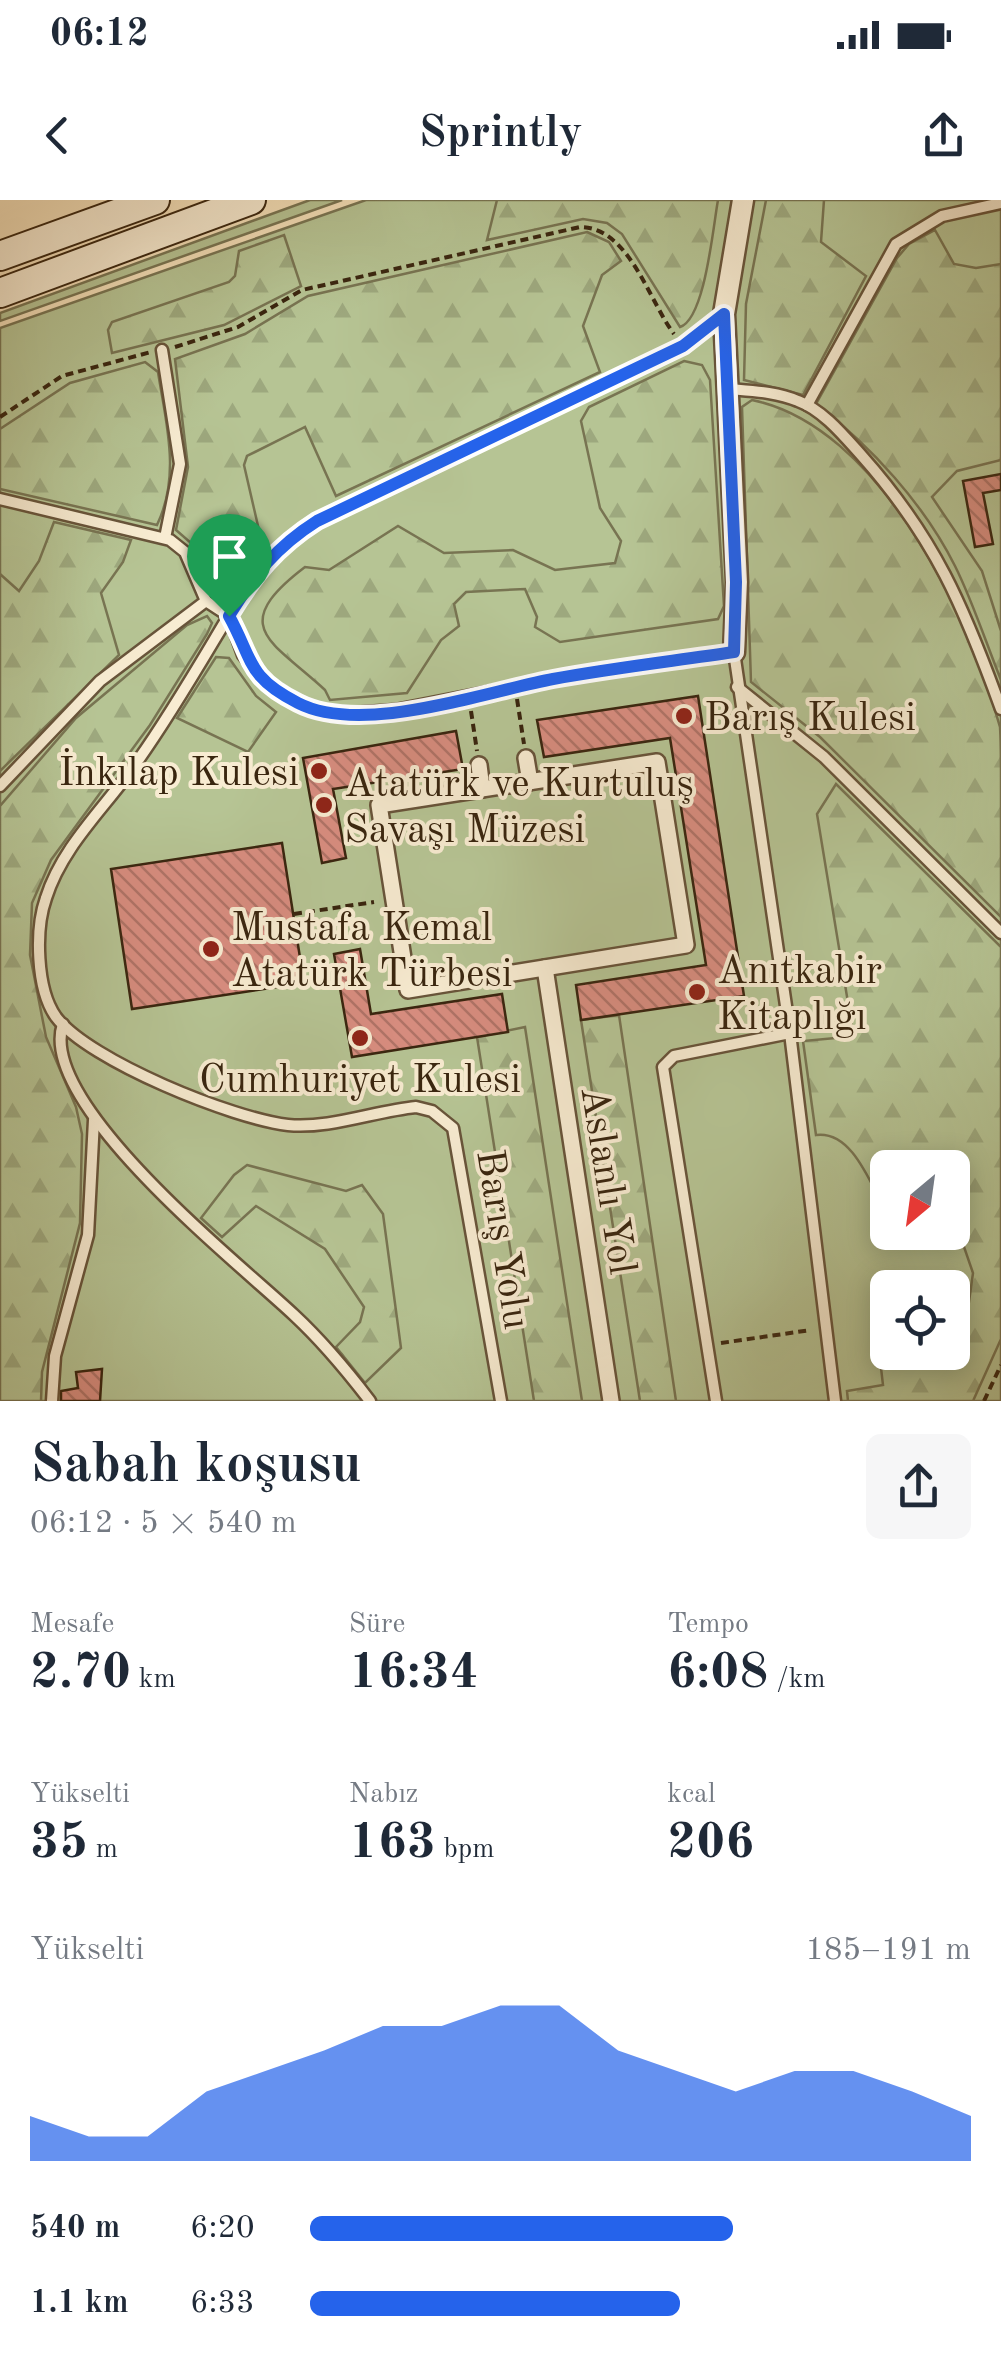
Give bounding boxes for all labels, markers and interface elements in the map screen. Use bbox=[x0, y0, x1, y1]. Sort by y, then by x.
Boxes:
text: 06:12 bbox=[50, 16, 149, 54]
icon: back bbox=[30, 108, 85, 163]
icon: share bbox=[916, 108, 971, 163]
text: Sprintly bbox=[418, 112, 583, 157]
pin bbox=[187, 514, 272, 617]
icon: arrive bbox=[202, 529, 257, 584]
place label: Barış Kulesi bbox=[704, 700, 916, 740]
marker: Barış Kulesi bbox=[673, 705, 695, 727]
place label: İnkılap Kulesi bbox=[59, 748, 299, 795]
marker: İnkılap Kulesi bbox=[308, 760, 330, 782]
place label: Atatürk ve Kurtuluş Savaşı Müzesi bbox=[344, 766, 694, 852]
marker: Atatürk ve Kurtuluş Savaşı Müzesi bbox=[313, 794, 335, 816]
place label: Mustafa Kemal Atatürk Türbesi bbox=[231, 910, 512, 996]
marker: Mustafa Kemal Atatürk Türbesi bbox=[200, 938, 222, 960]
place label: Anıtkabir Kitaplığı bbox=[717, 953, 882, 1039]
marker: Anıtkabir Kitaplığı bbox=[686, 981, 708, 1003]
marker: Cumhuriyet Kulesi bbox=[349, 1027, 371, 1049]
place label: Cumhuriyet Kulesi bbox=[199, 1062, 521, 1102]
street label: Aslanlı Yol bbox=[571, 1084, 641, 1277]
street label: Barış Yolu bbox=[467, 1147, 535, 1332]
north arrow bbox=[870, 1150, 970, 1250]
map controls bbox=[870, 1150, 970, 1370]
button: locate bbox=[870, 1270, 970, 1370]
button: share bbox=[866, 1434, 971, 1539]
text: Sabah koşusu bbox=[30, 1439, 362, 1494]
text: 06:12 · 5 × 540 m bbox=[30, 1508, 297, 1540]
text: Mesafe bbox=[30, 1611, 114, 1639]
text: Süre bbox=[349, 1611, 405, 1639]
text: Tempo bbox=[667, 1611, 749, 1639]
text: 2.70 bbox=[30, 1649, 131, 1699]
text: 16:34 bbox=[349, 1649, 479, 1699]
text: 6:08 bbox=[667, 1649, 768, 1699]
text: km bbox=[131, 1666, 176, 1694]
text: /km bbox=[768, 1666, 826, 1694]
text: Yükselti bbox=[30, 1781, 130, 1809]
text: Nabız bbox=[349, 1781, 418, 1809]
text: kcal bbox=[667, 1781, 716, 1809]
text: 35 bbox=[30, 1819, 88, 1869]
text: 163 bbox=[349, 1819, 436, 1869]
text: 206 bbox=[667, 1819, 754, 1869]
text: m bbox=[88, 1836, 118, 1864]
text: bpm bbox=[436, 1836, 495, 1864]
text: Yükselti bbox=[30, 1935, 144, 1967]
text: 185–191 m bbox=[805, 1935, 971, 1967]
text: 540 m bbox=[30, 2213, 120, 2245]
text: 6:20 bbox=[190, 2213, 255, 2245]
text: 1.1 km bbox=[30, 2288, 129, 2320]
text: 6:33 bbox=[190, 2288, 255, 2320]

